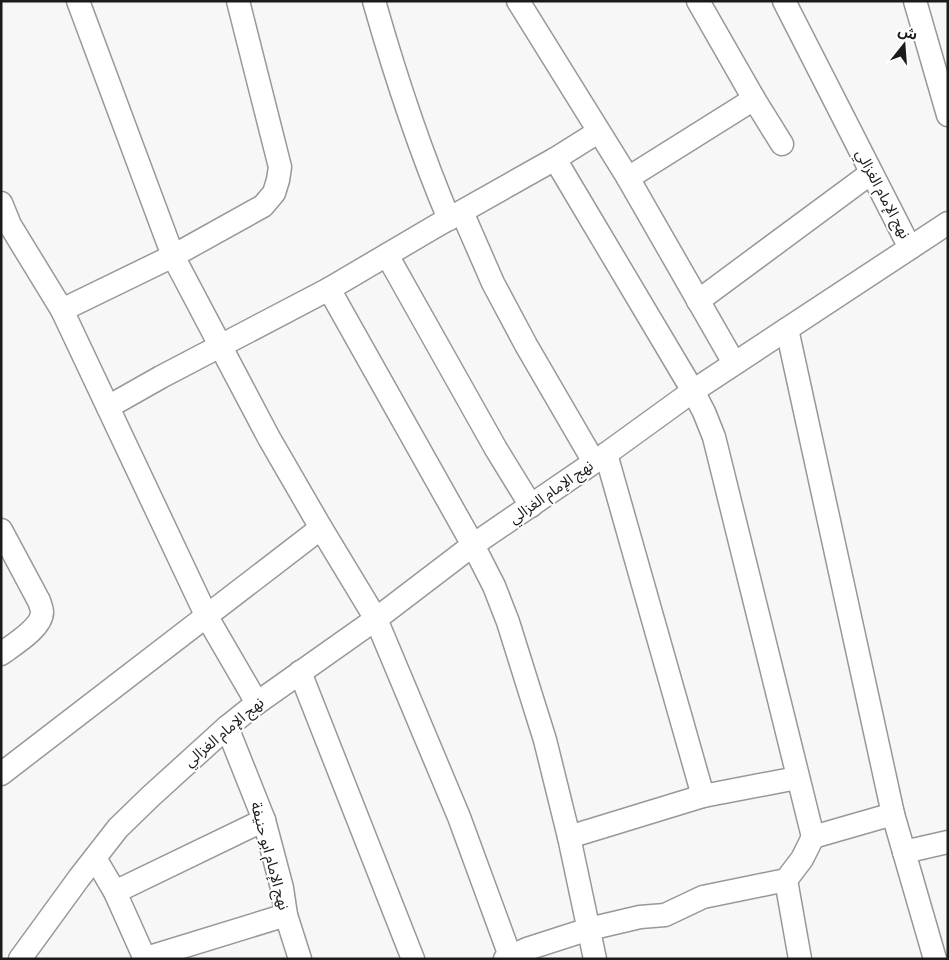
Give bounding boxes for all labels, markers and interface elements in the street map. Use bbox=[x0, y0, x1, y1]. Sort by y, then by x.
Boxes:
north arrow bbox=[879, 20, 929, 70]
text: ش bbox=[896, 21, 920, 43]
street label: نهج الإمام الغزالي bbox=[849, 146, 915, 243]
street label: نهج الإمام الغزالي bbox=[505, 456, 598, 530]
street label: نهج الإمام الغزالي bbox=[180, 693, 269, 773]
street label: نهج الإمام ابو حنيفة bbox=[244, 800, 294, 913]

